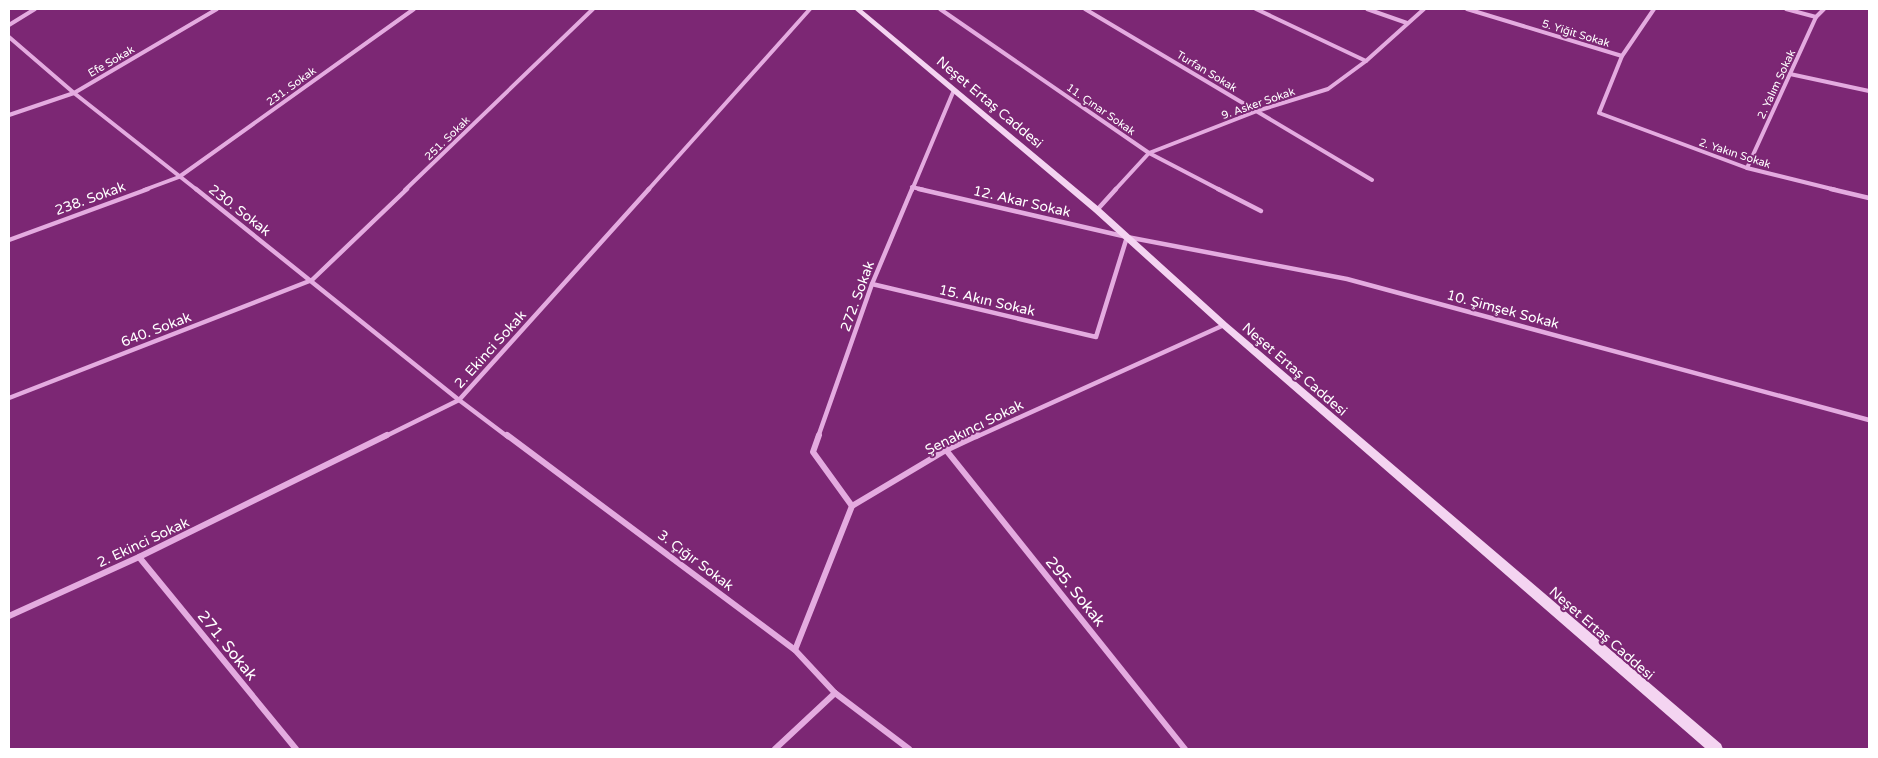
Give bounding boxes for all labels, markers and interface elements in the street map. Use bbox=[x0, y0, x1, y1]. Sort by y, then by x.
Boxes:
street label: 5. Yiğit Sokak bbox=[1540, 17, 1611, 50]
street label: Efe Sokak bbox=[86, 43, 137, 80]
street label: Turfan Sokak bbox=[1174, 48, 1239, 95]
street label: 2. Yalım Sokak bbox=[1755, 48, 1798, 121]
street label: Neşet Ertaş Caddesi bbox=[933, 53, 1046, 152]
street label: 231. Sokak bbox=[264, 64, 319, 109]
street label: 11. Çınar Sokak bbox=[1064, 81, 1138, 138]
street label: 9. Asker Sokak bbox=[1220, 85, 1297, 122]
street label: 251. Sokak bbox=[422, 114, 473, 163]
street label: 2. Yakın Sokak bbox=[1697, 136, 1772, 171]
street label: 238. Sokak bbox=[53, 178, 128, 219]
street label: 230. Sokak bbox=[205, 181, 274, 240]
street label: 12. Akar Sokak bbox=[971, 182, 1073, 221]
street label: 272. Sokak bbox=[837, 258, 878, 334]
street label: 15. Akın Sokak bbox=[937, 281, 1037, 320]
street label: 10. Şimşek Sokak bbox=[1445, 286, 1561, 333]
street label: 2. Ekinci Sokak bbox=[451, 306, 530, 392]
street label: 640. Sokak bbox=[119, 308, 194, 351]
street label: Neşet Ertaş Caddesi bbox=[1239, 319, 1351, 420]
street label: Şenakıncı Sokak bbox=[922, 396, 1026, 459]
street label: 2. Ekinci Sokak bbox=[95, 514, 192, 571]
street label: 3. Çığır Sokak bbox=[654, 526, 737, 595]
street label: 295. Sokak bbox=[1041, 553, 1110, 631]
street label: Neşet Ertaş Caddesi bbox=[1546, 583, 1658, 684]
street label: 271. Sokak bbox=[193, 607, 262, 685]

